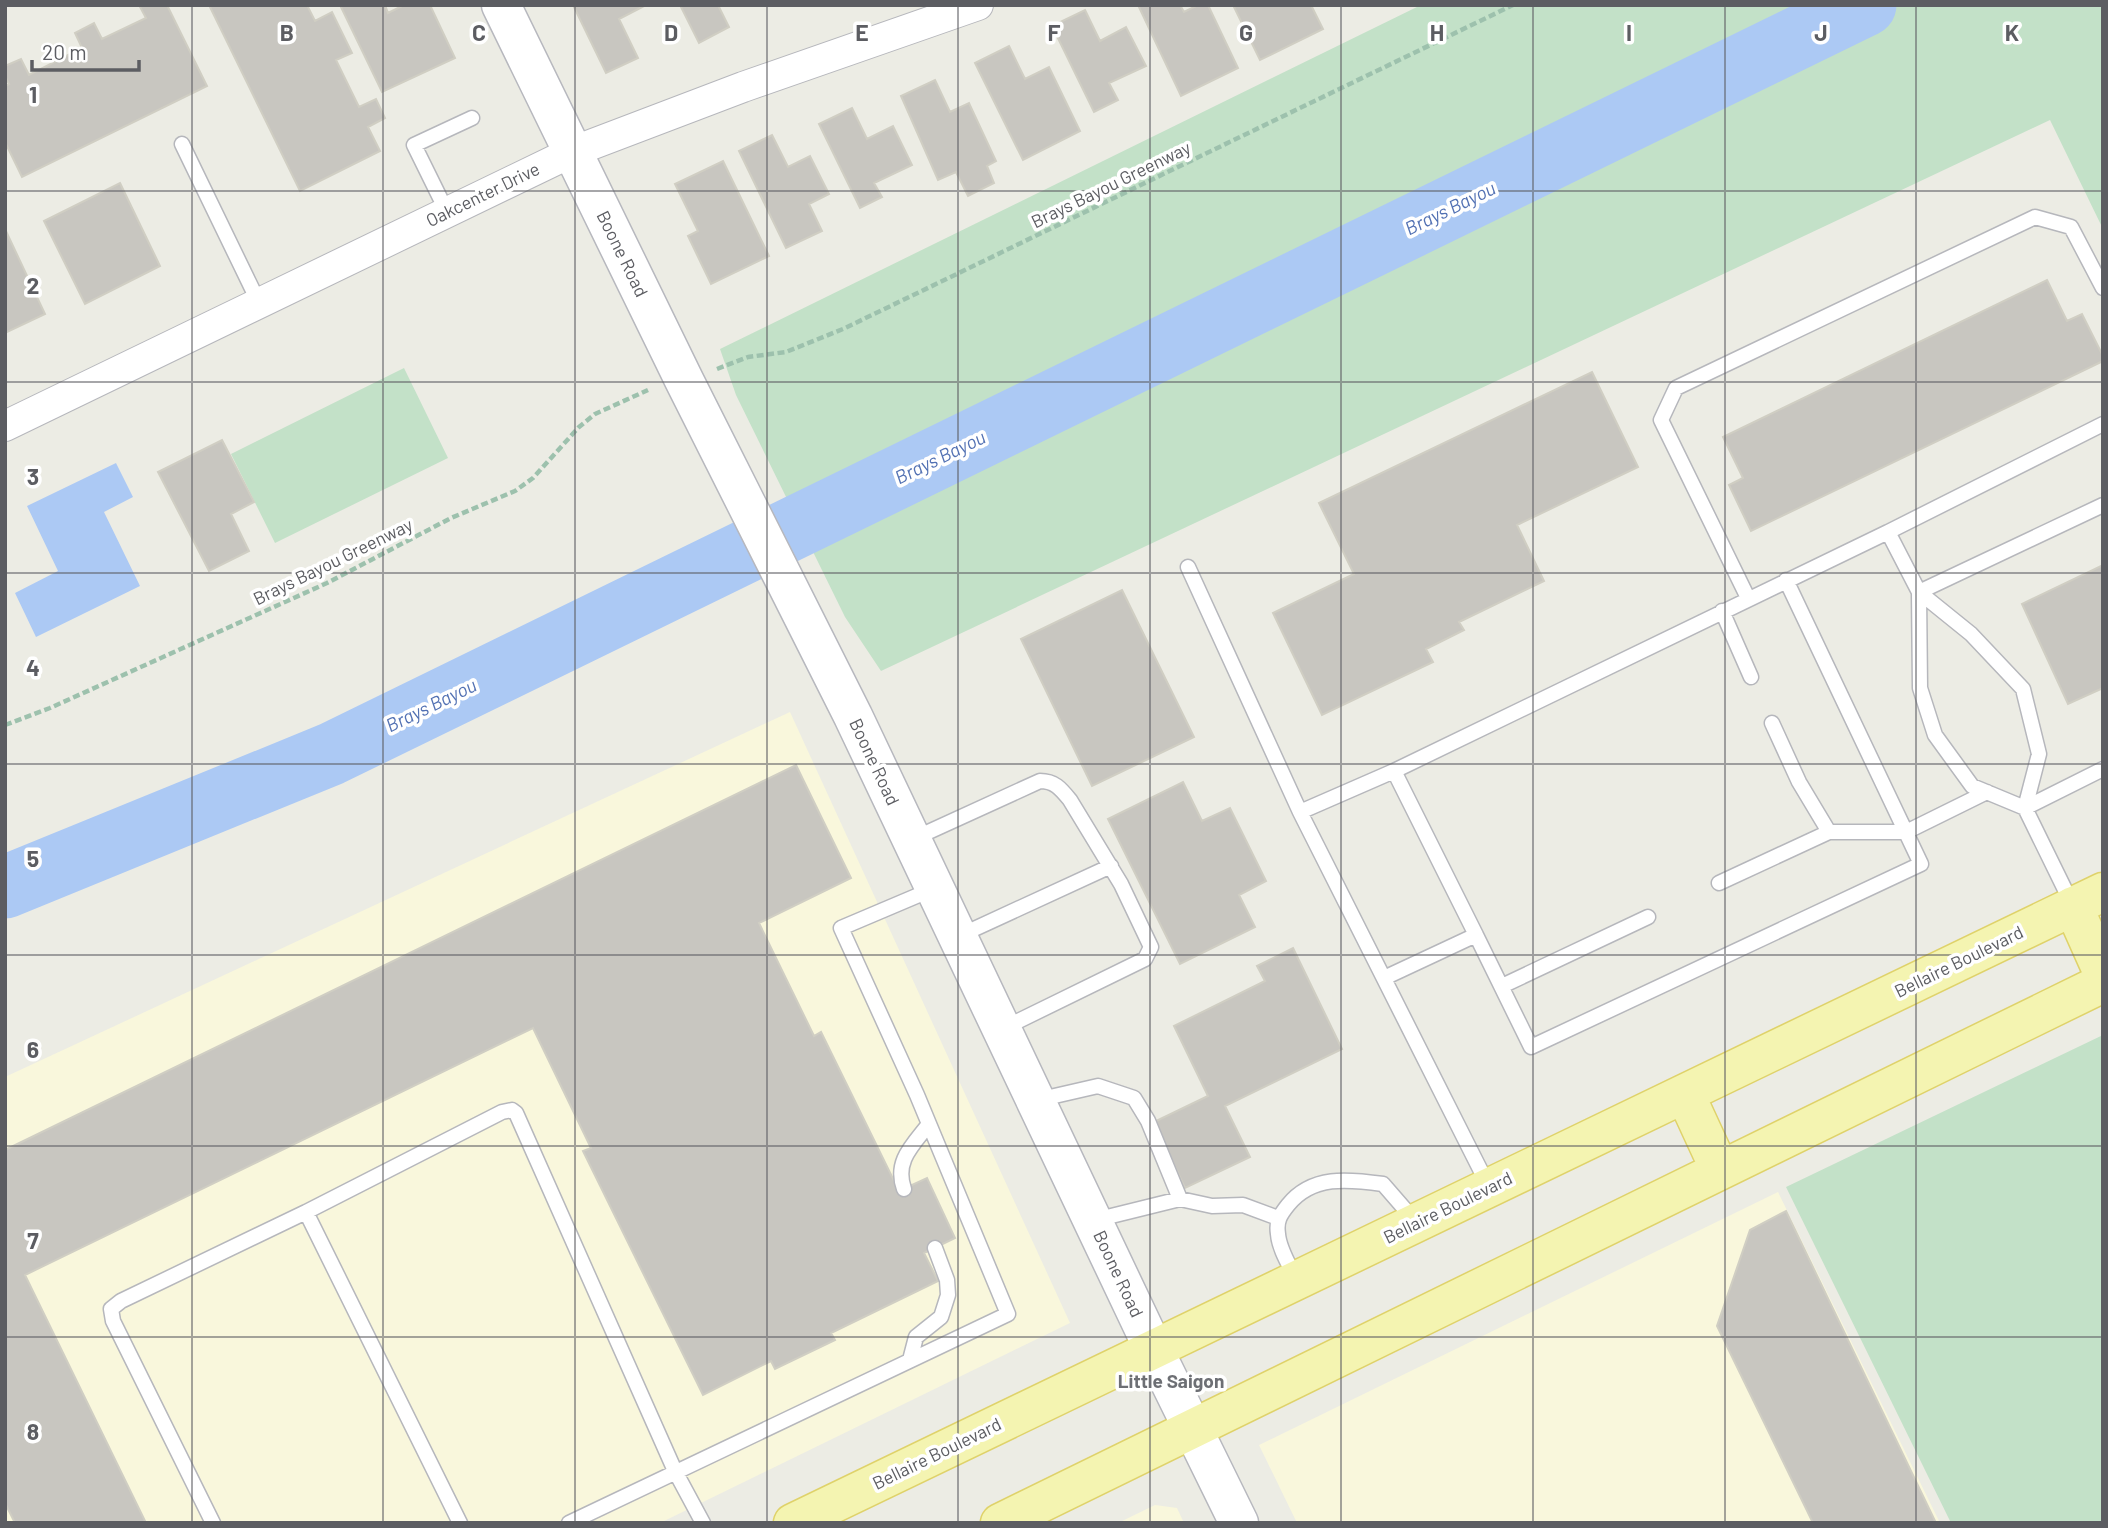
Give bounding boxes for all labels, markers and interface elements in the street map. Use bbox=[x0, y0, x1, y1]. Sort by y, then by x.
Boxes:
text: B bbox=[280, 18, 294, 46]
text: C bbox=[472, 18, 486, 46]
text: D bbox=[664, 18, 678, 46]
text: E bbox=[855, 18, 869, 46]
text: F bbox=[1048, 18, 1061, 46]
text: G bbox=[1239, 18, 1253, 46]
text: H bbox=[1430, 18, 1444, 46]
text: I bbox=[1626, 18, 1632, 46]
text: J bbox=[1814, 18, 1828, 46]
text: K bbox=[2005, 18, 2019, 46]
scale bar bbox=[32, 28, 138, 72]
text: 20 m bbox=[42, 39, 87, 64]
text: 1 bbox=[29, 80, 37, 108]
street label: Brays Bayou Greenway bbox=[1027, 136, 1194, 232]
street label: Oakcenter Drive bbox=[422, 157, 543, 231]
water label: Brays Bayou bbox=[1401, 176, 1499, 239]
street label: Boone Road bbox=[593, 207, 653, 300]
text: 2 bbox=[27, 271, 39, 299]
water label: Brays Bayou bbox=[891, 425, 989, 488]
text: 3 bbox=[27, 462, 39, 490]
street label: Brays Bayou Greenway bbox=[249, 513, 416, 609]
text: 4 bbox=[26, 653, 40, 681]
water label: Brays Bayou bbox=[382, 673, 480, 736]
street label: Boone Road bbox=[845, 715, 905, 809]
text: 5 bbox=[27, 844, 39, 872]
street label: Bellaire Boulevard bbox=[1891, 920, 2027, 1002]
text: 6 bbox=[27, 1035, 39, 1063]
street label: Bellaire Boulevard bbox=[1380, 1166, 1516, 1248]
text: 7 bbox=[27, 1226, 39, 1254]
street label: Boone Road bbox=[1089, 1227, 1149, 1321]
district label: Little Saigon bbox=[1118, 1369, 1224, 1392]
street label: Bellaire Boulevard bbox=[869, 1412, 1005, 1494]
text: 8 bbox=[27, 1417, 39, 1445]

